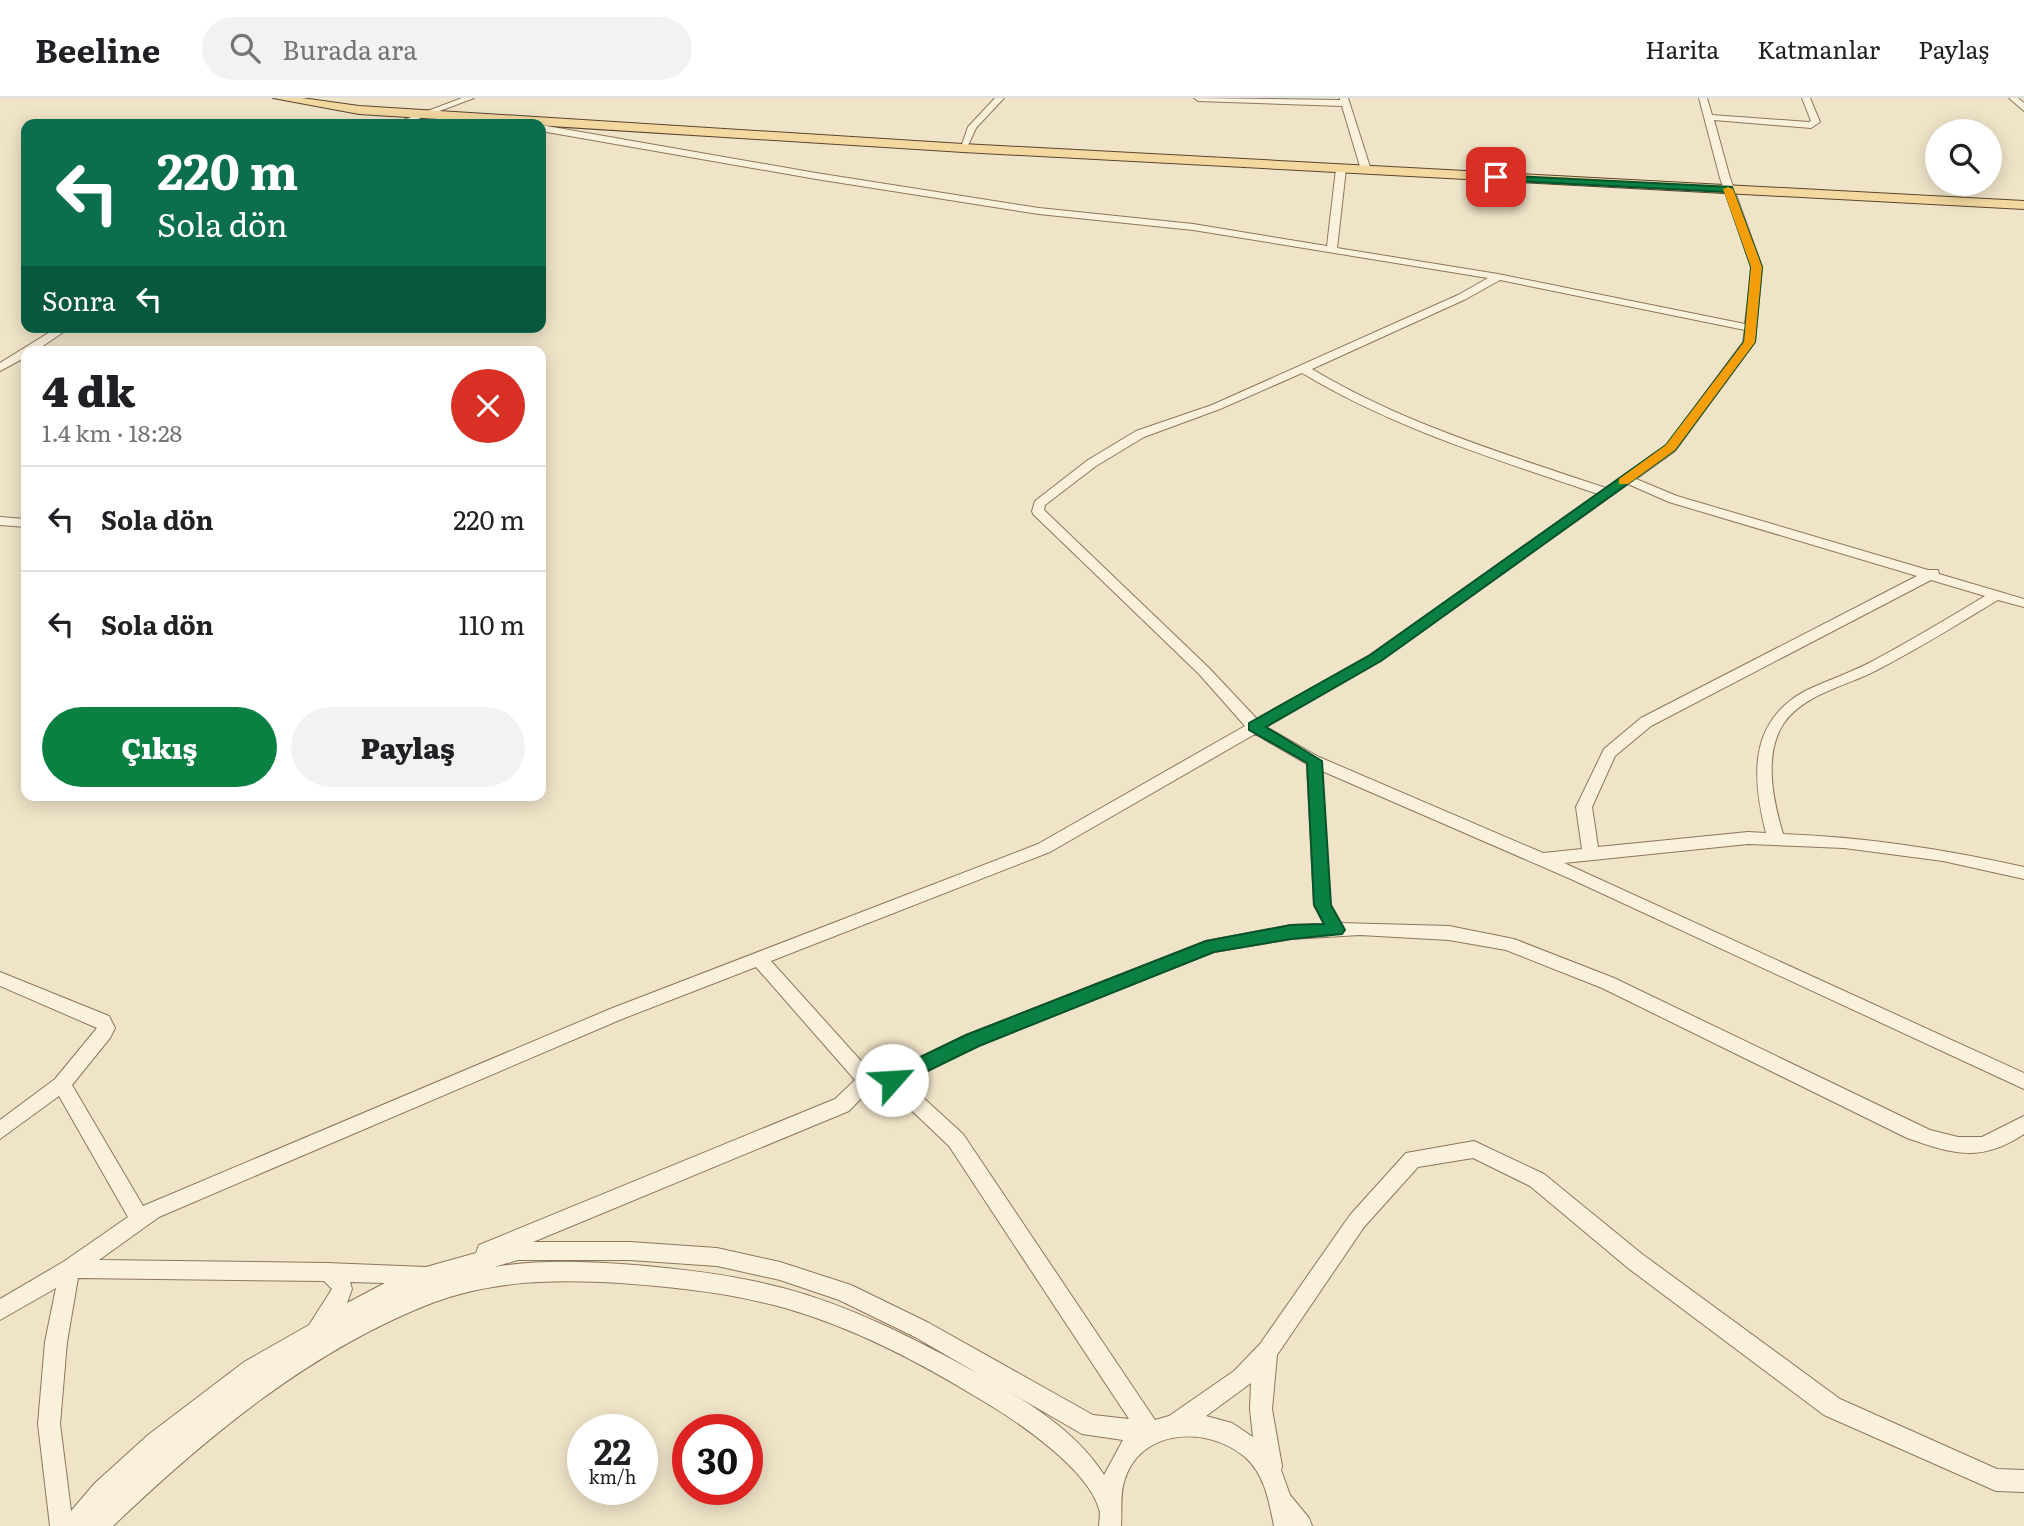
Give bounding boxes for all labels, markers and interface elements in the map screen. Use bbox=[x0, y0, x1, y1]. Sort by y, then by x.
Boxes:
search box bbox=[202, 17, 692, 80]
text: Beeline bbox=[35, 24, 160, 73]
icon: search bbox=[226, 29, 264, 67]
text: Burada ara bbox=[282, 29, 417, 68]
text: Harita bbox=[1645, 31, 1719, 66]
text: Katmanlar bbox=[1757, 31, 1880, 66]
text: Paylaş bbox=[1918, 31, 1989, 66]
map controls bbox=[1925, 119, 2002, 196]
button: search bbox=[1925, 119, 2002, 196]
text: 220 m bbox=[157, 132, 298, 205]
icon: left bbox=[42, 147, 133, 238]
pin bbox=[1466, 147, 1526, 207]
icon: arrive bbox=[1477, 158, 1515, 196]
text: Sola dön bbox=[157, 199, 288, 247]
text: Sonra bbox=[42, 280, 116, 319]
icon: left bbox=[130, 280, 168, 318]
text: 4 dk bbox=[42, 358, 136, 420]
button: close bbox=[451, 369, 525, 443]
text: 1.4 km · 18:28 bbox=[42, 415, 182, 449]
text: Sola dön bbox=[101, 499, 214, 538]
text: 220 m bbox=[453, 499, 525, 538]
icon: left bbox=[42, 500, 80, 538]
text: Sola dön bbox=[101, 604, 214, 643]
text: 110 m bbox=[458, 604, 525, 643]
icon: left bbox=[42, 605, 80, 643]
button: Çıkış bbox=[42, 707, 277, 787]
button: Paylaş bbox=[291, 707, 525, 787]
position arrow bbox=[855, 1043, 929, 1117]
speed limit sign: 30 bbox=[672, 1414, 763, 1505]
text: 22 bbox=[594, 1424, 631, 1476]
text: km/h bbox=[589, 1463, 636, 1490]

